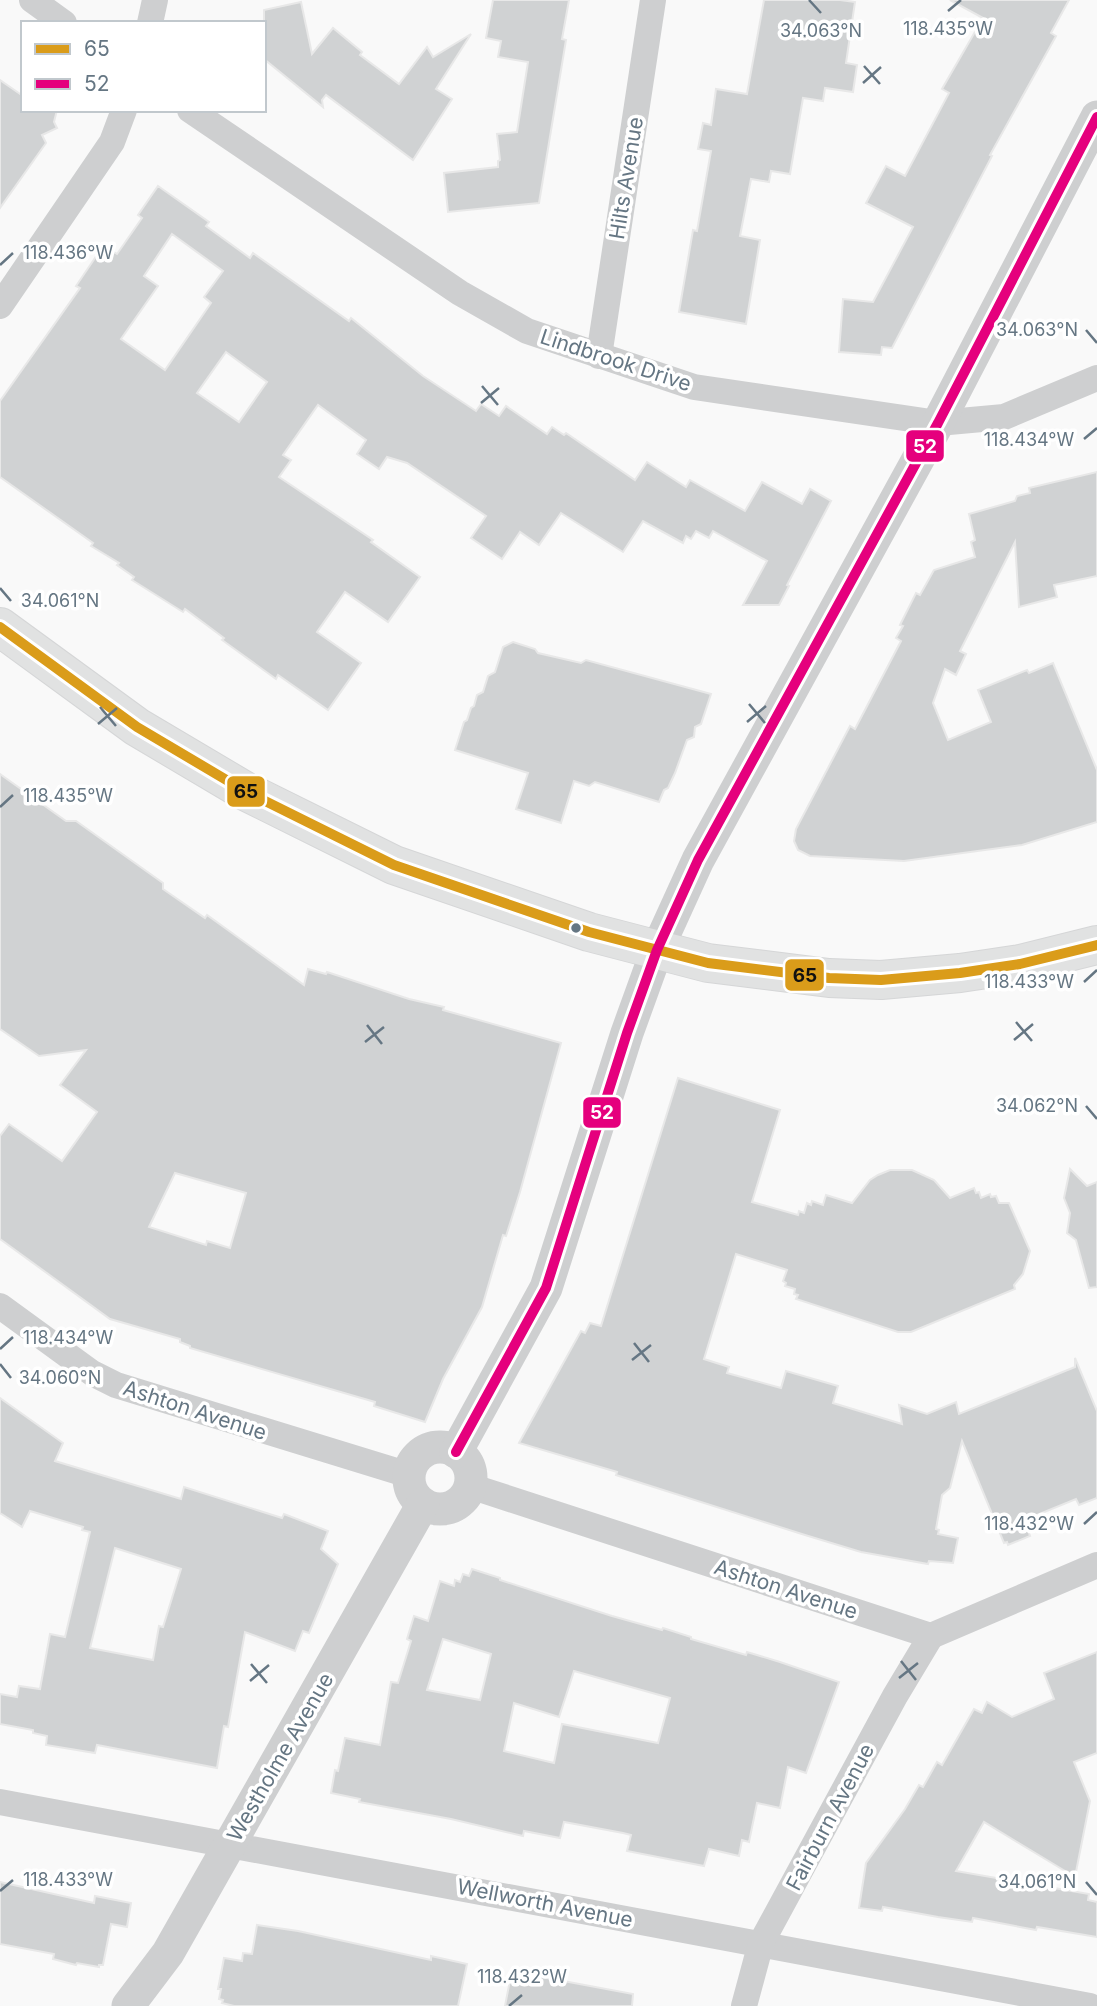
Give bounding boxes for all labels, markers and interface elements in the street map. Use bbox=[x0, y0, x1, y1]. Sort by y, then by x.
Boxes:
text: 118.435°W bbox=[903, 18, 993, 39]
text: 34.063°N bbox=[780, 20, 862, 41]
legend bbox=[21, 21, 266, 112]
text: 65 bbox=[84, 36, 110, 61]
text: 52 bbox=[84, 71, 110, 96]
street label: Hilts Avenue bbox=[604, 115, 648, 241]
text: 118.436°W bbox=[23, 242, 113, 263]
text: 34.063°N bbox=[996, 319, 1078, 340]
street label: Lindbrook Drive bbox=[537, 324, 695, 396]
line badge: 52 bbox=[905, 429, 945, 463]
text: 118.434°W bbox=[984, 429, 1075, 450]
text: 52 bbox=[913, 435, 937, 458]
text: 34.061°N bbox=[21, 590, 99, 611]
line badge: 65 bbox=[226, 775, 266, 808]
text: 65 bbox=[234, 780, 258, 803]
text: 118.435°W bbox=[23, 785, 113, 806]
unlabelled marker bbox=[569, 921, 583, 935]
line badge: 65 bbox=[784, 958, 825, 992]
text: 65 bbox=[793, 964, 817, 987]
text: 118.433°W bbox=[984, 971, 1074, 992]
text: 34.062°N bbox=[996, 1095, 1078, 1116]
line badge: 52 bbox=[582, 1096, 622, 1129]
text: 52 bbox=[590, 1101, 614, 1124]
text: 118.434°W bbox=[23, 1327, 114, 1348]
text: 34.060°N bbox=[19, 1367, 101, 1388]
street label: Ashton Avenue bbox=[120, 1375, 270, 1445]
text: 118.432°W bbox=[984, 1513, 1074, 1534]
street label: Ashton Avenue bbox=[711, 1554, 861, 1624]
street label: Westholme Avenue bbox=[222, 1668, 338, 1846]
street label: Fairburn Avenue bbox=[781, 1739, 879, 1895]
text: 118.433°W bbox=[23, 1869, 113, 1890]
text: 34.061°N bbox=[998, 1871, 1076, 1892]
street label: Wellworth Avenue bbox=[455, 1874, 635, 1932]
text: 118.432°W bbox=[477, 1966, 567, 1987]

